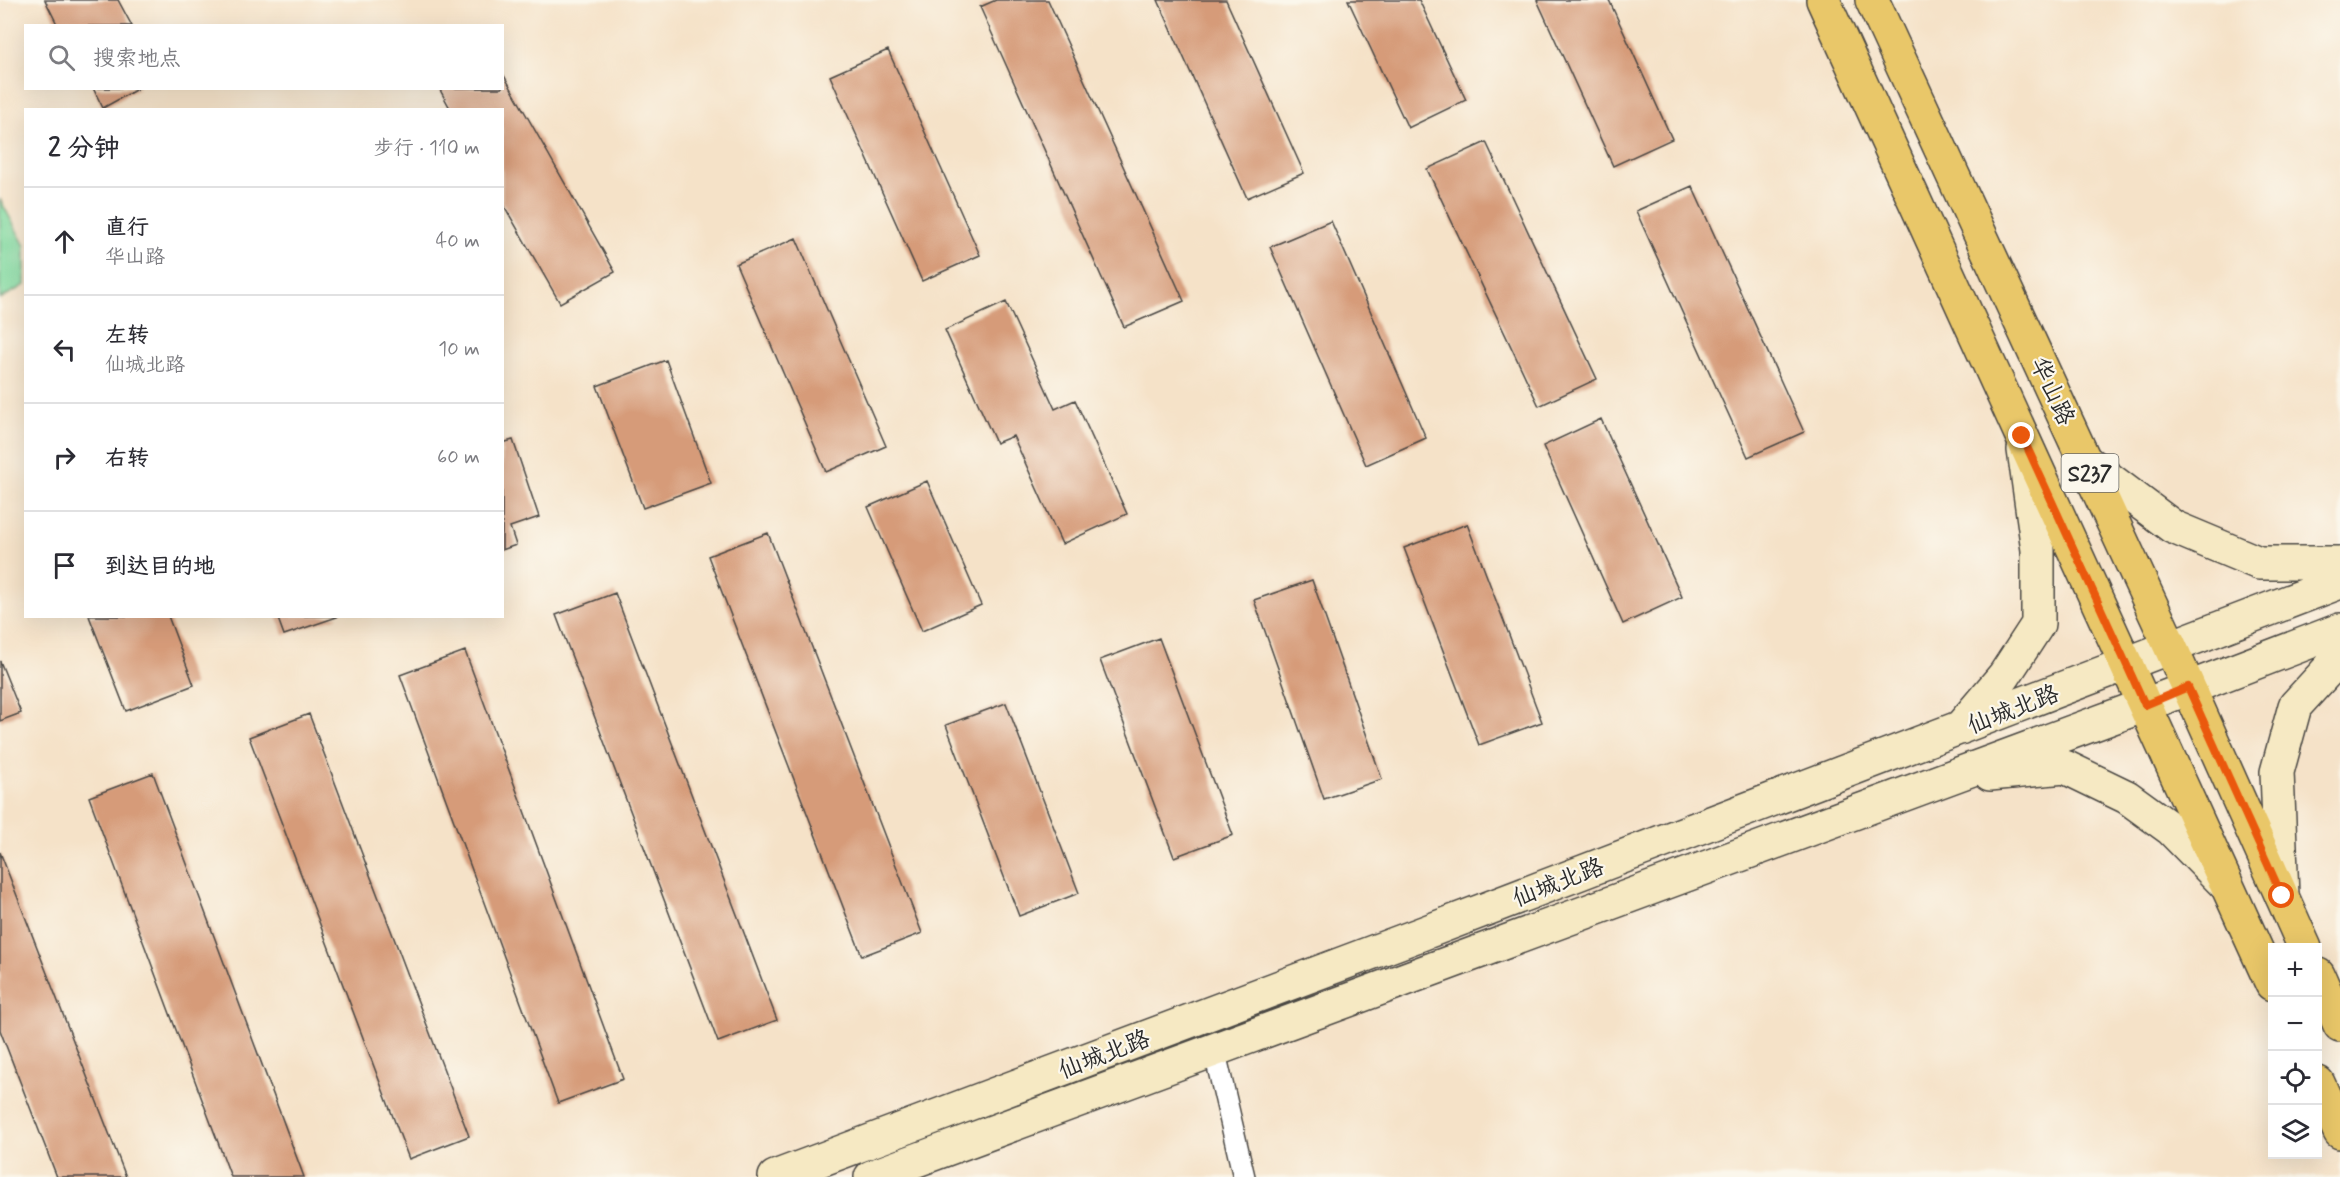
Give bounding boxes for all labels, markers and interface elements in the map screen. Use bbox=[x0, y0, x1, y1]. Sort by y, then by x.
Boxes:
search box bbox=[24, 24, 504, 90]
icon: search bbox=[45, 41, 78, 74]
text: 搜索地点 bbox=[93, 45, 181, 73]
text: 2 分钟 bbox=[48, 132, 120, 166]
text: 步行 · 110 m bbox=[374, 135, 480, 162]
text: 直行 bbox=[105, 214, 149, 242]
icon: ahead bbox=[48, 225, 81, 258]
text: 40 m bbox=[436, 228, 480, 255]
text: 华山路 bbox=[105, 244, 165, 271]
text: 左转 bbox=[105, 322, 149, 350]
icon: left bbox=[48, 333, 81, 366]
text: 10 m bbox=[438, 336, 480, 363]
text: 仙城北路 bbox=[105, 352, 185, 379]
street label: 华山路 bbox=[2022, 352, 2081, 431]
route end bbox=[2008, 422, 2034, 448]
icon: right bbox=[48, 441, 81, 474]
text: 60 m bbox=[437, 444, 480, 471]
text: 右转 bbox=[105, 445, 149, 473]
road number: S237 bbox=[2062, 454, 2118, 492]
icon: arrive bbox=[48, 549, 81, 582]
text: 到达目的地 bbox=[105, 553, 215, 581]
street label: 仙城北路 bbox=[1963, 679, 2064, 742]
street label: 仙城北路 bbox=[1508, 852, 1609, 915]
route start bbox=[2268, 882, 2294, 908]
map controls bbox=[2268, 943, 2322, 1159]
button: + bbox=[2268, 943, 2322, 997]
button: − bbox=[2268, 997, 2322, 1051]
street label: 仙城北路 bbox=[1054, 1024, 1155, 1087]
button: locate bbox=[2268, 1051, 2322, 1105]
button: layers bbox=[2268, 1105, 2322, 1159]

